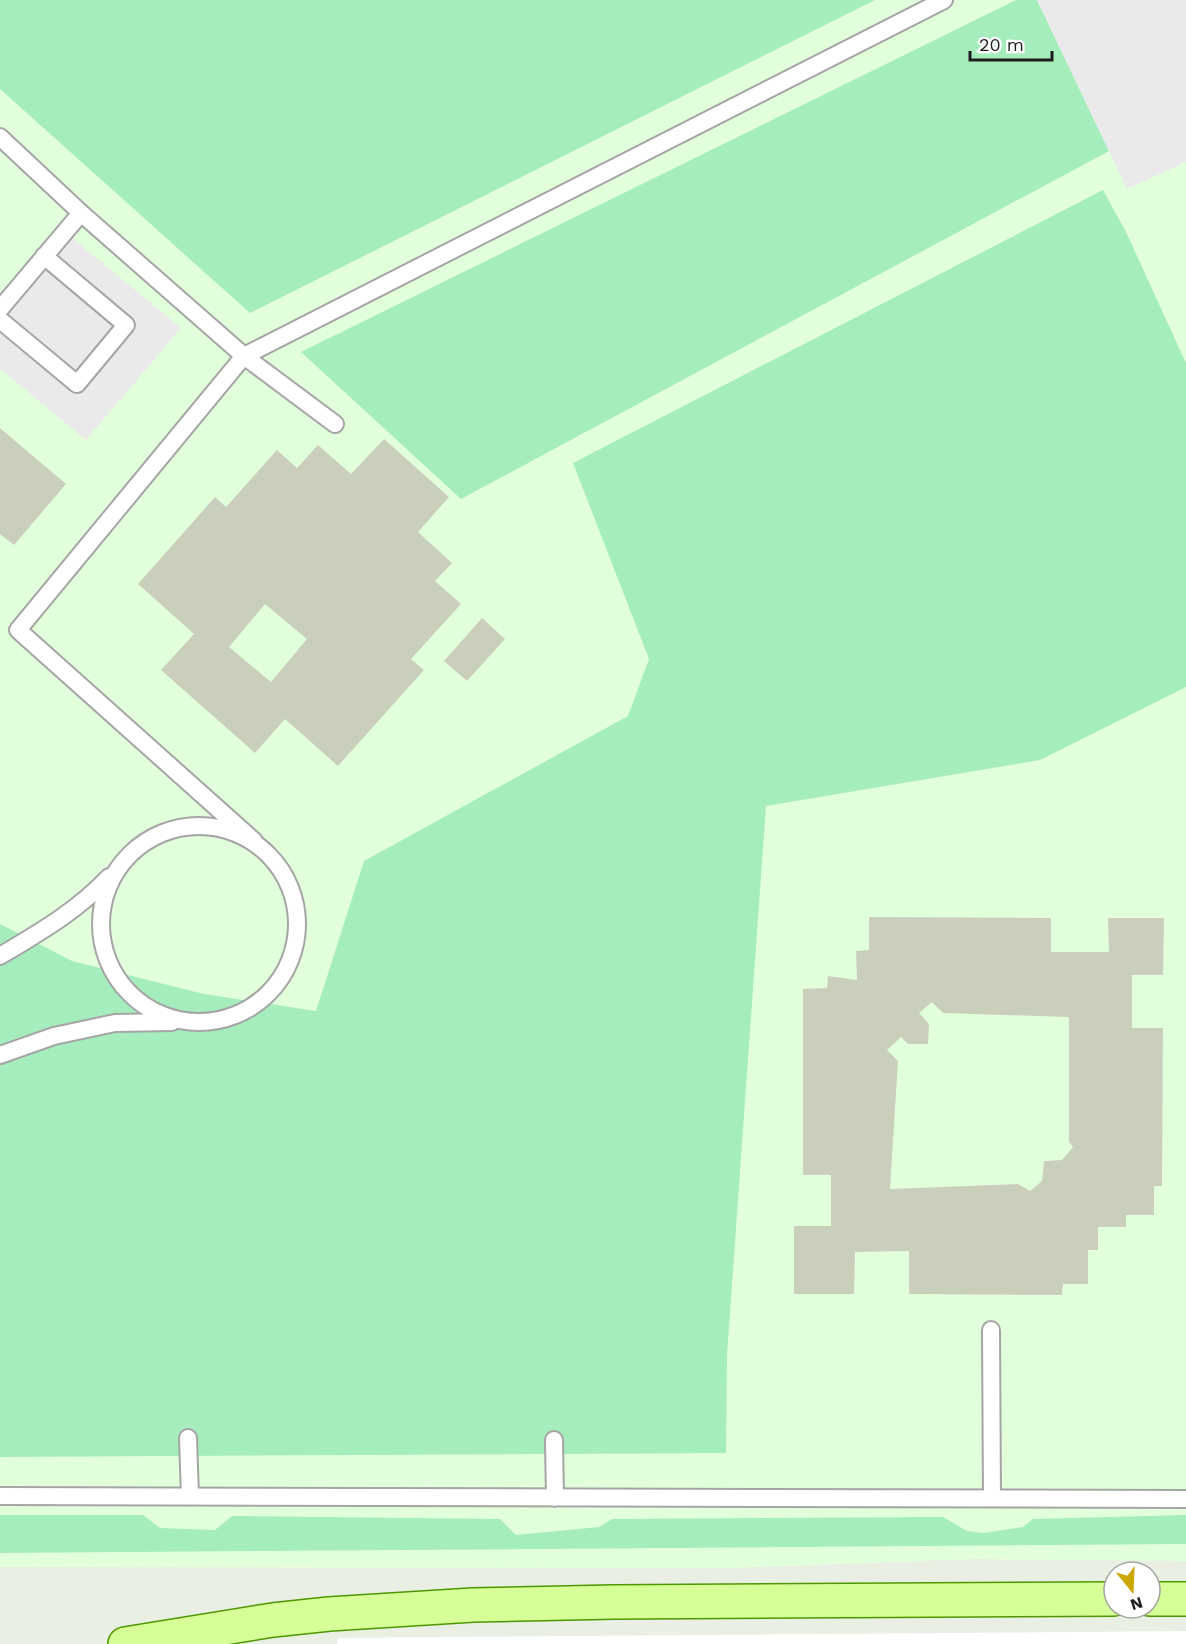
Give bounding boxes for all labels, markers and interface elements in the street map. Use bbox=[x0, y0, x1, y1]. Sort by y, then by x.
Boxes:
scale bar bbox=[970, 24, 1052, 62]
text: 20 m bbox=[979, 34, 1024, 55]
north arrow bbox=[1102, 1560, 1162, 1620]
text: N bbox=[1128, 1593, 1145, 1615]

